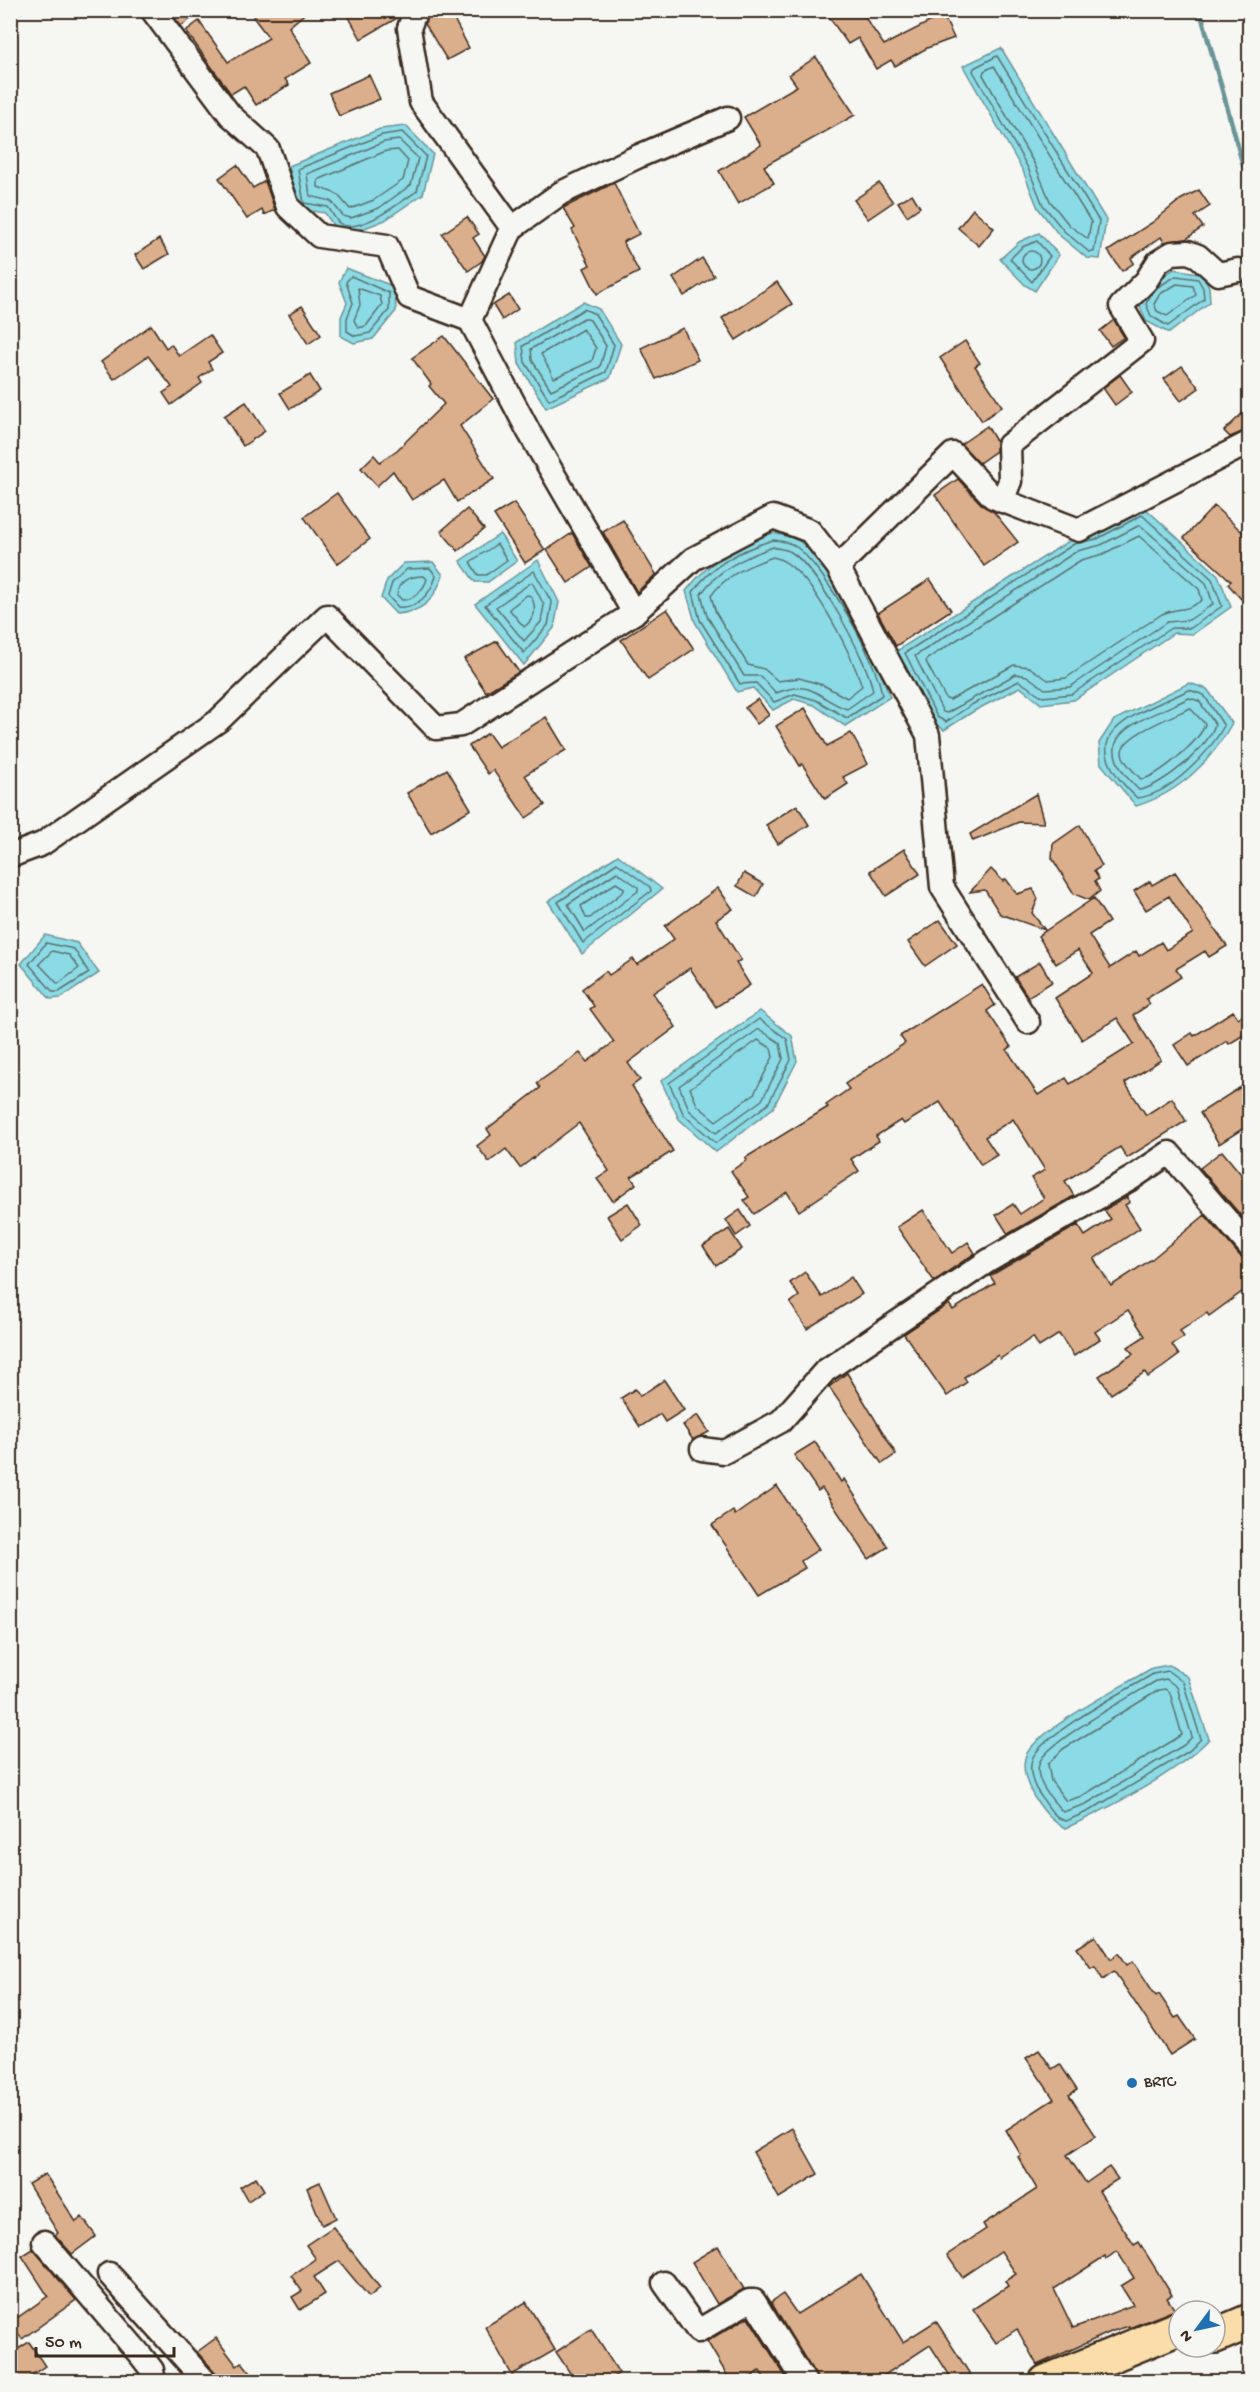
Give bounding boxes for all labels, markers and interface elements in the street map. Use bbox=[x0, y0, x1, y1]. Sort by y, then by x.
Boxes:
place label: BRTC bbox=[1143, 2074, 1177, 2093]
marker: BRTC bbox=[1125, 2076, 1139, 2090]
north arrow bbox=[1167, 2299, 1227, 2359]
scale bar bbox=[36, 2320, 174, 2358]
text: N bbox=[1176, 2325, 1198, 2345]
text: 50 m bbox=[45, 2333, 82, 2354]

